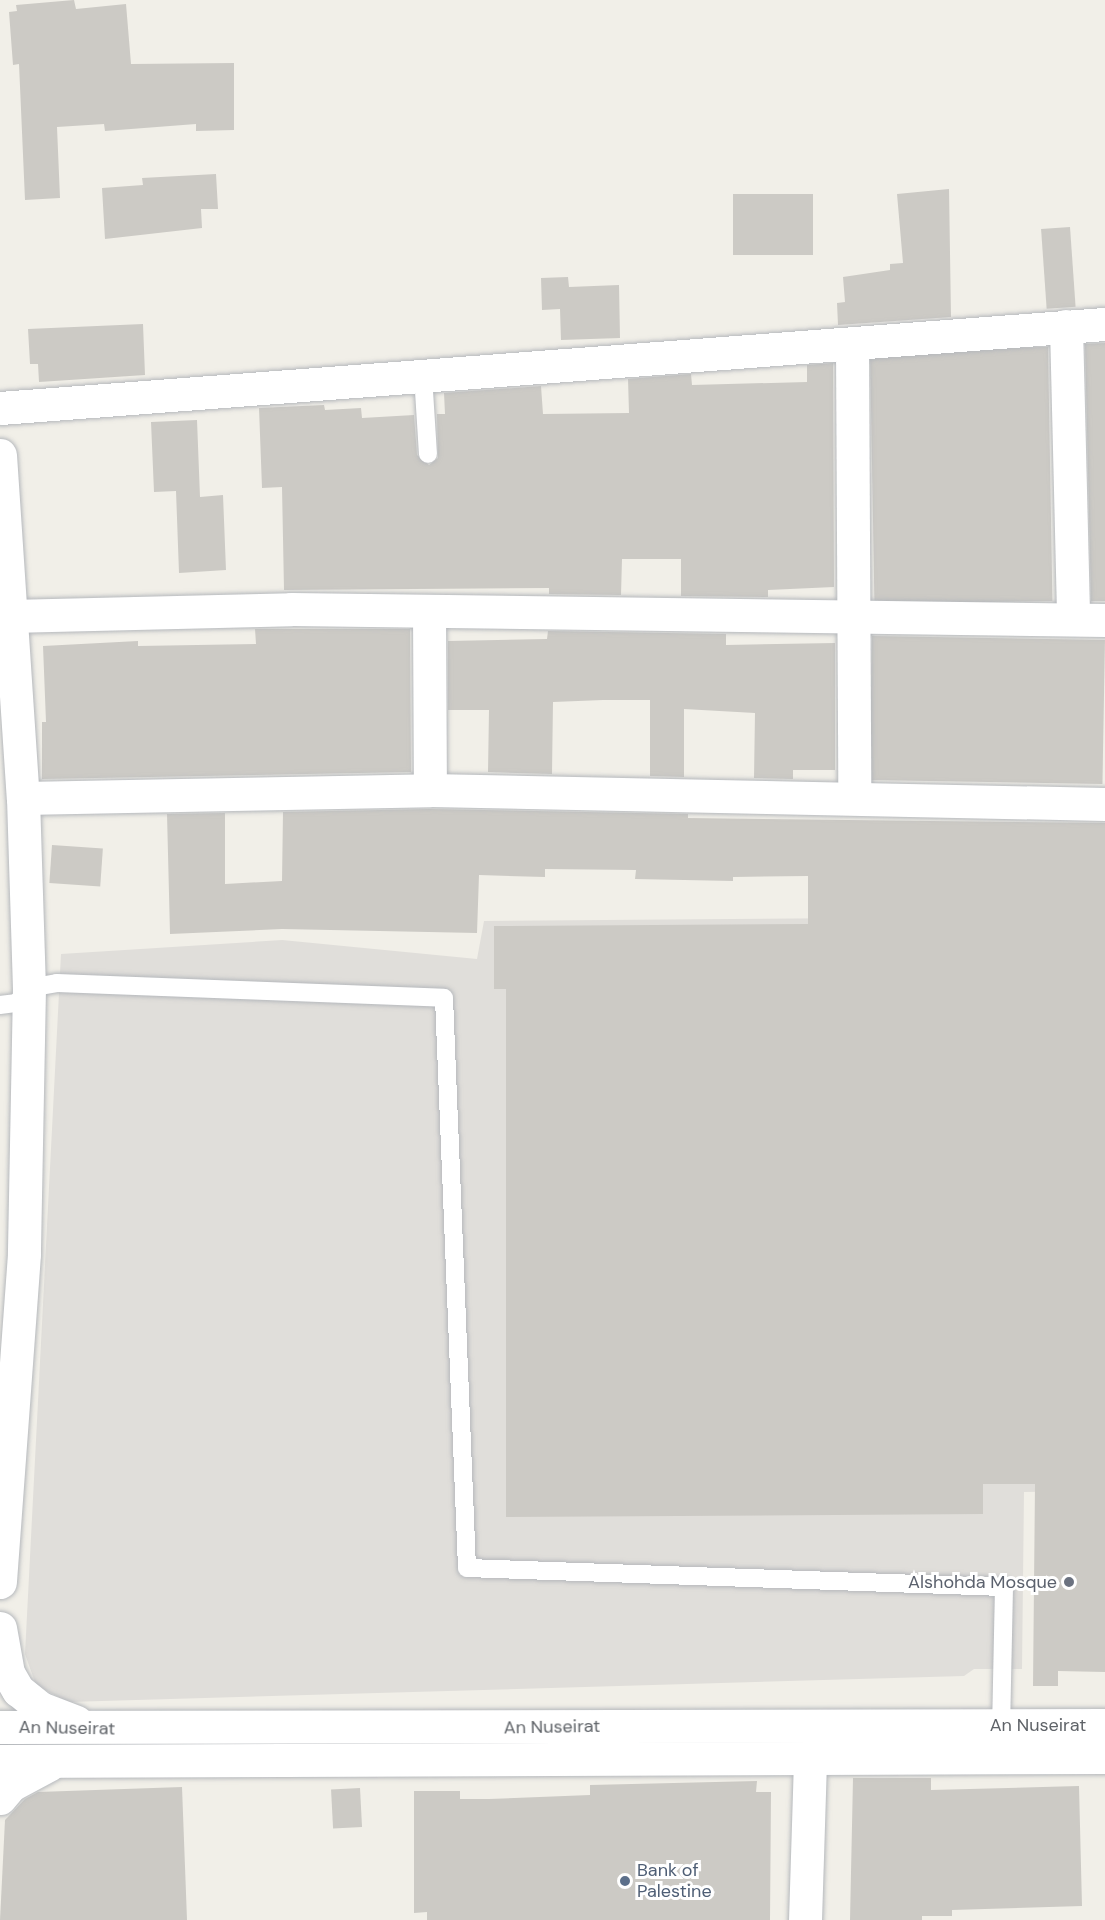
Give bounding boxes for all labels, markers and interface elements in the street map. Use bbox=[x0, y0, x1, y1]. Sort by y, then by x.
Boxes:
place label: Alshohda Mosque bbox=[908, 1571, 1057, 1593]
marker: Alshohda Mosque bbox=[1062, 1575, 1076, 1589]
street label: An Nuseirat bbox=[990, 1714, 1086, 1736]
street label: An Nuseirat bbox=[503, 1715, 601, 1739]
street label: An Nuseirat bbox=[18, 1716, 116, 1740]
place label: Bank of Palestine bbox=[637, 1860, 712, 1902]
marker: Bank of Palestine bbox=[618, 1874, 632, 1888]

